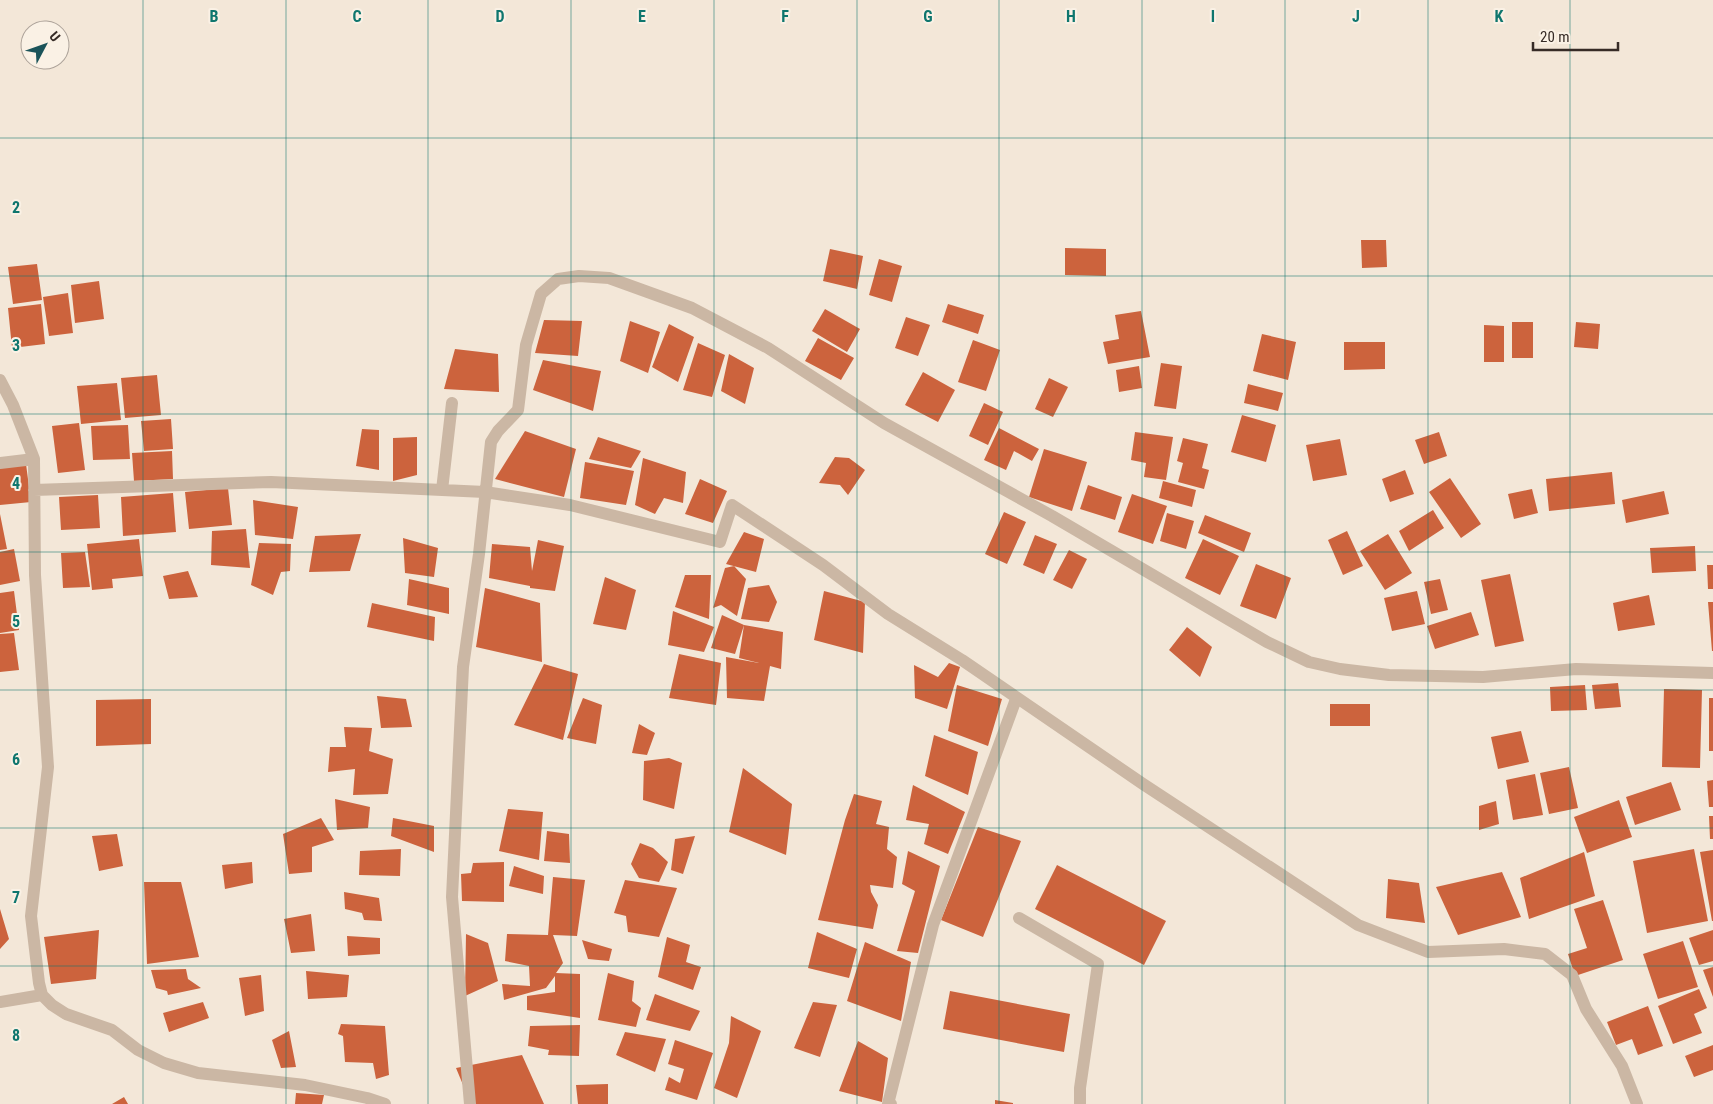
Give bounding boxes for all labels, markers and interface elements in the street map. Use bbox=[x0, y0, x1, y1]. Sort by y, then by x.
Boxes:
text: B bbox=[210, 7, 219, 26]
text: C bbox=[352, 7, 362, 26]
text: D bbox=[495, 7, 505, 26]
text: E bbox=[638, 7, 646, 26]
text: F bbox=[781, 7, 789, 26]
text: G bbox=[923, 7, 933, 26]
text: H bbox=[1066, 7, 1076, 26]
text: I bbox=[1211, 7, 1215, 26]
text: J bbox=[1352, 7, 1360, 26]
text: K bbox=[1495, 7, 1504, 26]
north arrow bbox=[20, 20, 70, 70]
scale bar bbox=[1533, 20, 1618, 52]
text: U bbox=[46, 28, 63, 45]
text: 20 m bbox=[1540, 28, 1570, 46]
text: 2 bbox=[12, 198, 20, 217]
text: 3 bbox=[12, 336, 20, 355]
text: 4 bbox=[12, 474, 20, 493]
text: 5 bbox=[12, 612, 20, 631]
text: 6 bbox=[12, 750, 20, 769]
text: 7 bbox=[12, 888, 20, 907]
text: 8 bbox=[12, 1026, 20, 1045]

